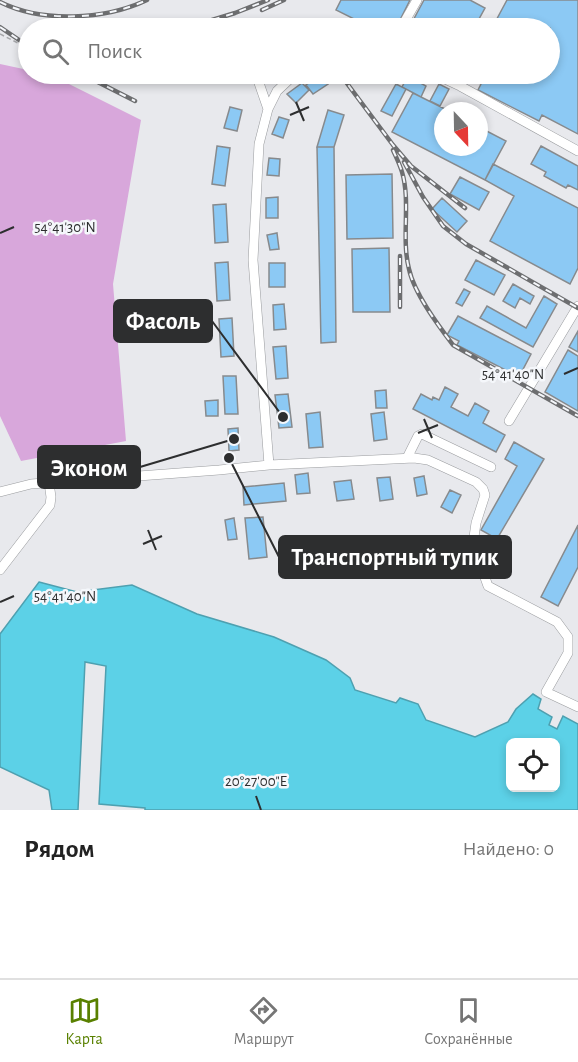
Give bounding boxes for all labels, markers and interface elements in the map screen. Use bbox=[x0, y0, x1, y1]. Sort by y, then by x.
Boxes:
search box bbox=[18, 18, 560, 84]
icon: search bbox=[39, 35, 72, 68]
text: Поиск bbox=[87, 40, 142, 62]
north arrow bbox=[434, 102, 488, 156]
text: 54°41'30"N bbox=[34, 220, 96, 235]
callout: Фасоль bbox=[114, 300, 212, 342]
text: Фасоль bbox=[126, 310, 200, 334]
text: 54°41'40"N bbox=[482, 367, 544, 382]
callout: Эконом bbox=[38, 446, 140, 488]
text: Эконом bbox=[50, 457, 128, 481]
callout: Транспортный тупик bbox=[279, 536, 511, 578]
text: Транспортный тупик bbox=[291, 546, 499, 570]
text: 54°41'40"N bbox=[34, 589, 96, 604]
map controls bbox=[506, 738, 560, 792]
button: locate bbox=[506, 738, 560, 792]
text: 20°27'00"E bbox=[225, 774, 287, 789]
text: Рядом bbox=[24, 836, 95, 862]
text: Найдено: 0 bbox=[463, 839, 554, 859]
tab: Карта bbox=[65, 994, 103, 1049]
tab: Маршрут bbox=[233, 994, 294, 1049]
tab: Сохранённые bbox=[424, 994, 513, 1049]

